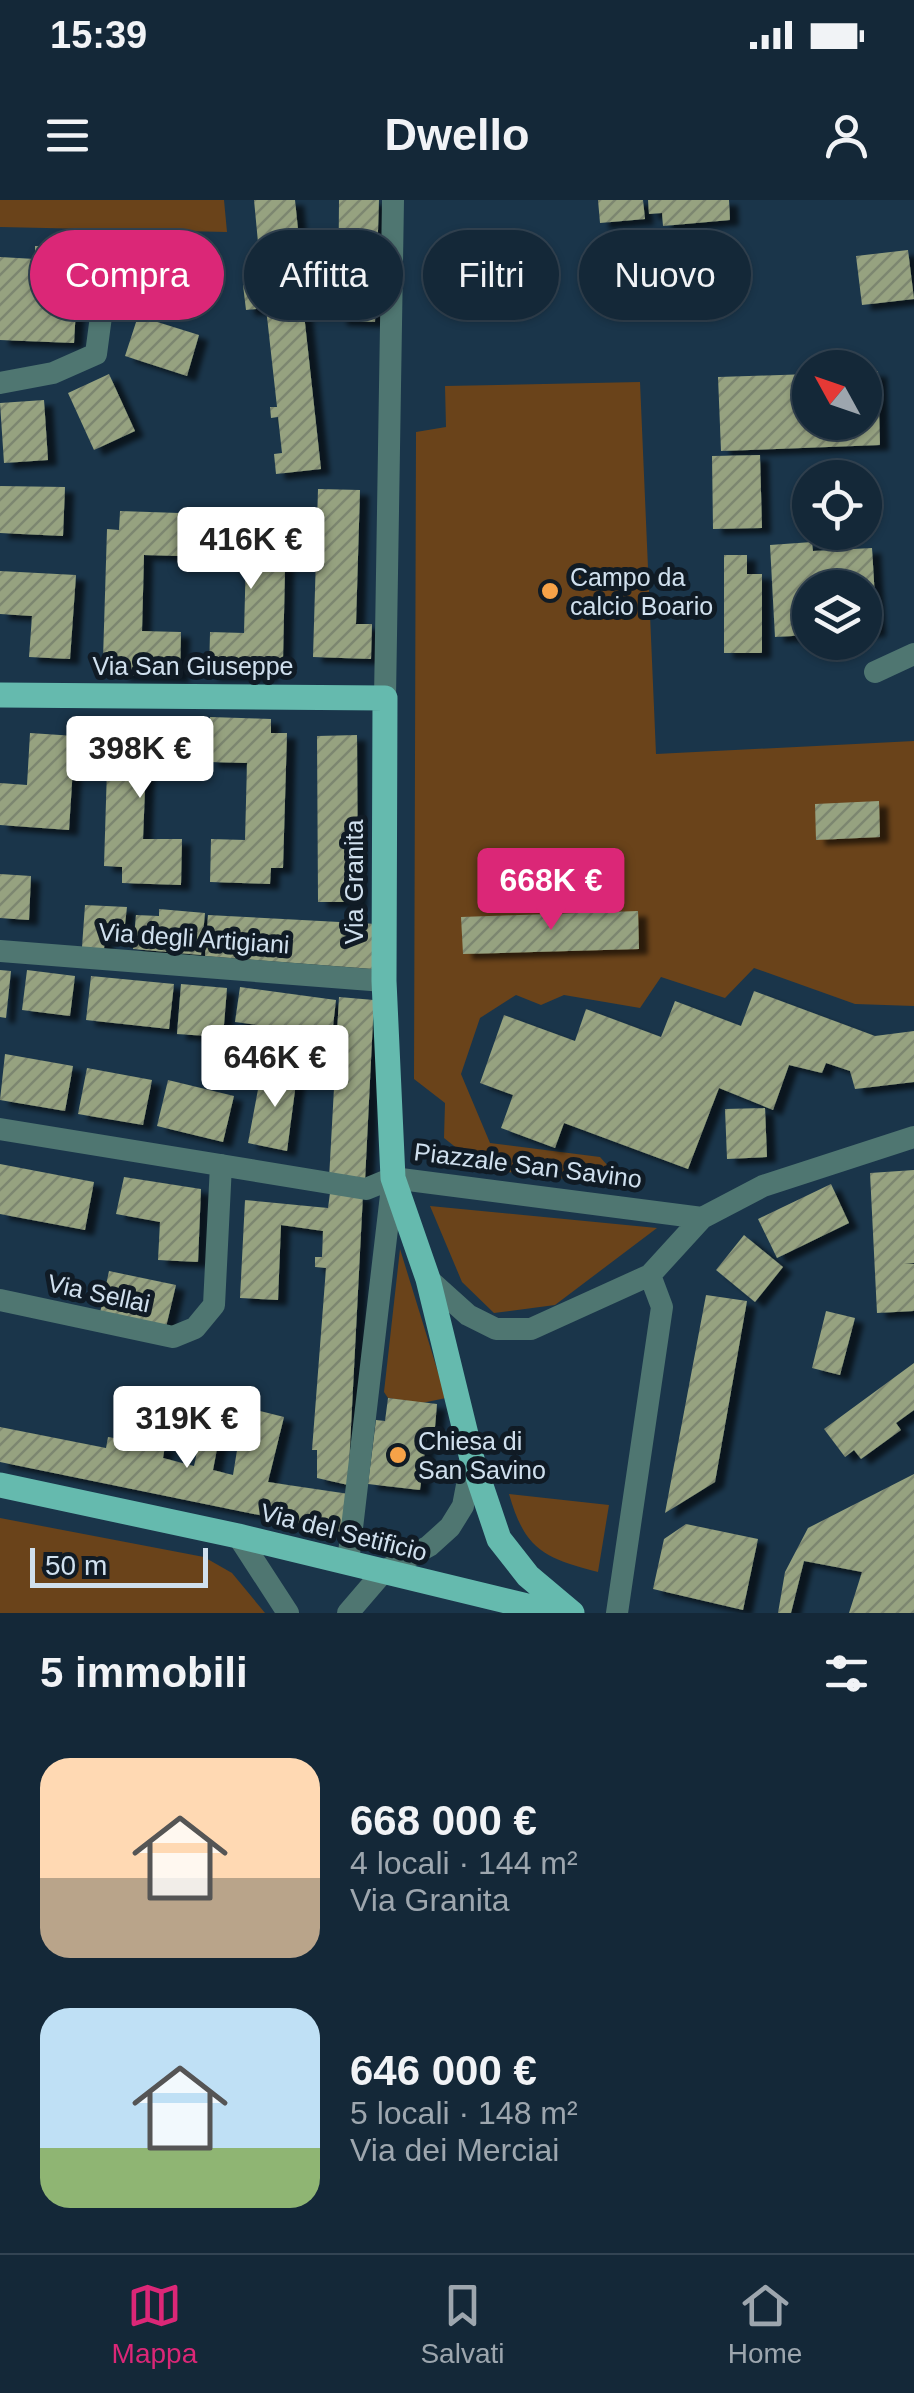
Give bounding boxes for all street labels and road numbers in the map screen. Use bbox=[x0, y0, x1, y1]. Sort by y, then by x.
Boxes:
street label: Via San Giuseppe bbox=[92, 652, 294, 680]
street label: Via Granita bbox=[340, 820, 368, 944]
street label: Via degli Artigiani bbox=[98, 917, 290, 959]
street label: Piazzale San Savino bbox=[412, 1137, 644, 1193]
street label: Via Sellai bbox=[45, 1269, 153, 1317]
street label: Via del Setificio bbox=[258, 1498, 430, 1566]

